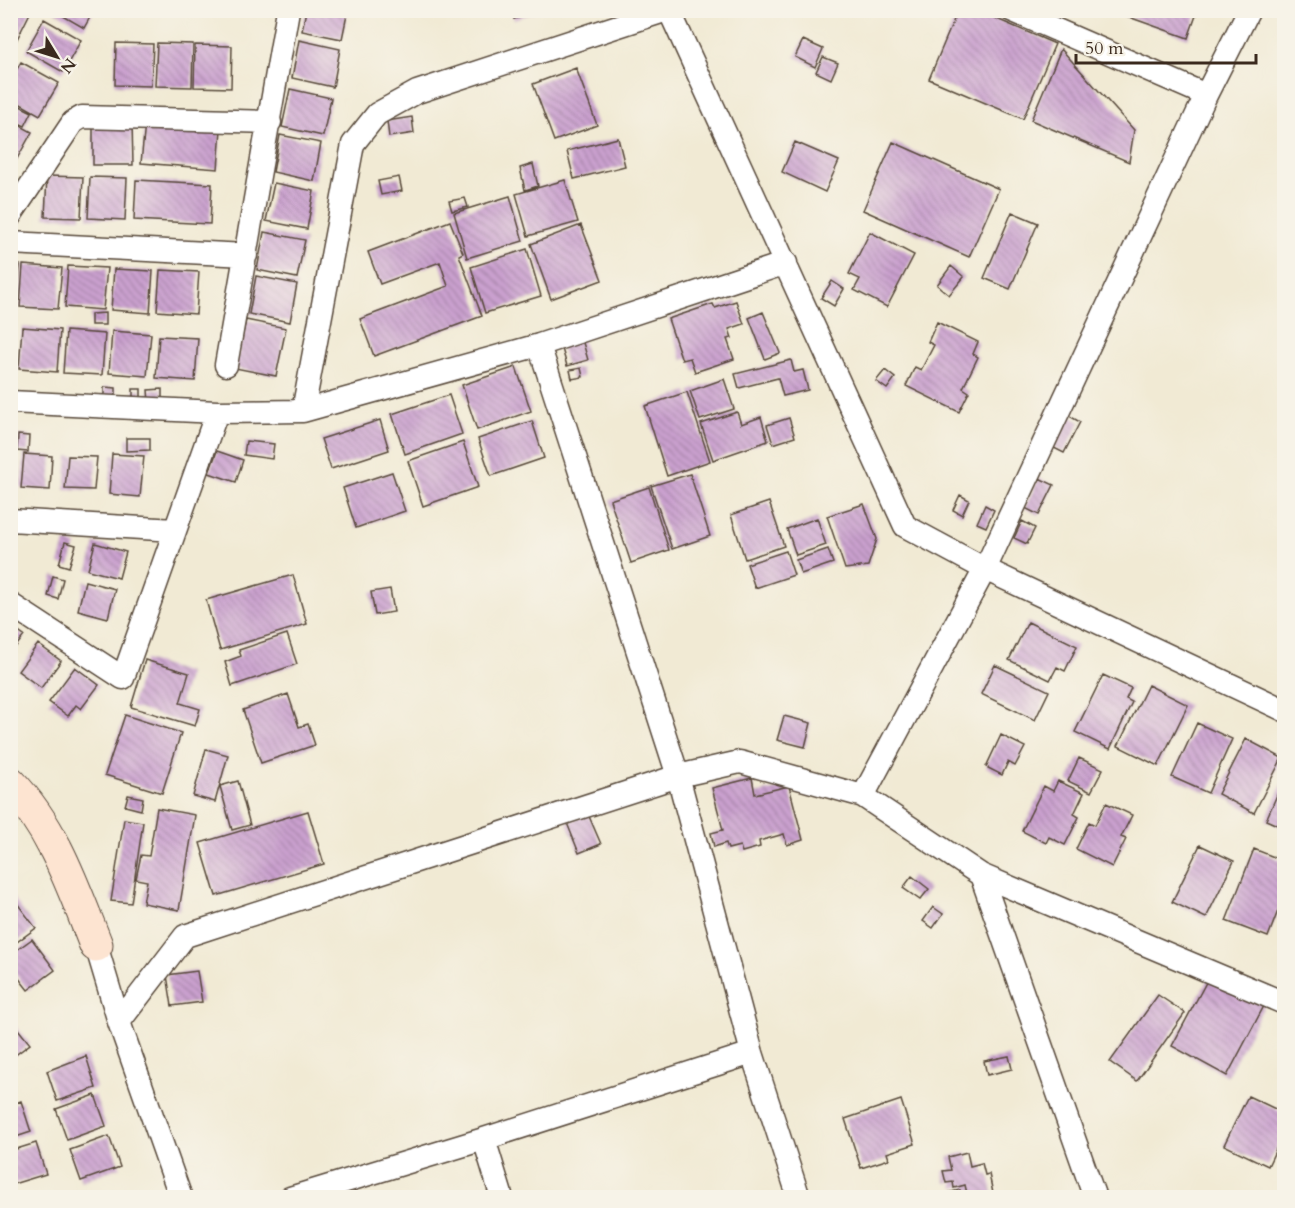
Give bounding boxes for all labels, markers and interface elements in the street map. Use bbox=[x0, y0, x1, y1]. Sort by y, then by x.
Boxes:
north arrow bbox=[27, 27, 87, 87]
scale bar bbox=[1076, 27, 1256, 65]
text: 50 m bbox=[1085, 36, 1124, 61]
text: N bbox=[55, 53, 81, 78]

